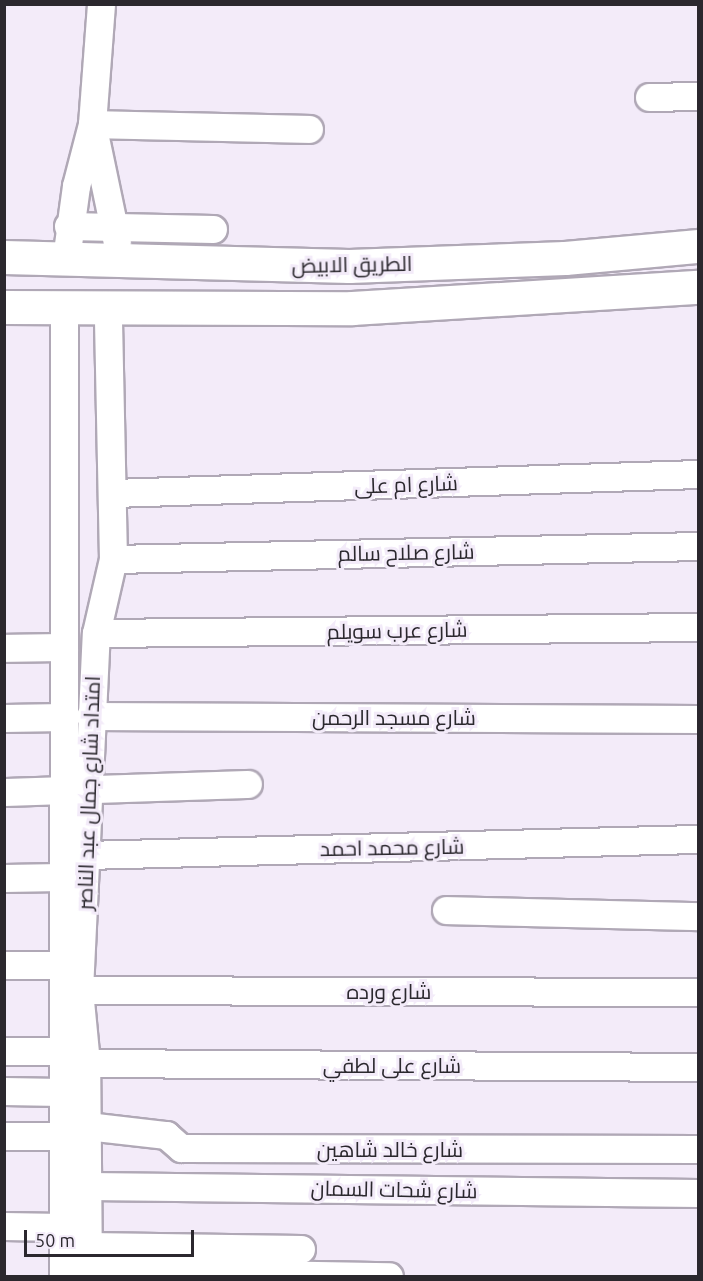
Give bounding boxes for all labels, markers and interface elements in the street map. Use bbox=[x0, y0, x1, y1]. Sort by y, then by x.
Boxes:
street label: الطريق الابيض bbox=[291, 250, 413, 278]
street label: شارع ام على bbox=[354, 470, 458, 498]
street label: شارع صلاح سالم bbox=[337, 538, 475, 566]
street label: شارع عرب سويلم bbox=[326, 616, 468, 644]
street label: امتداد شارع جمال عبد الناصر bbox=[71, 675, 105, 911]
street label: شارع مسجد الرحمن bbox=[312, 704, 476, 730]
street label: شارع محمد احمد bbox=[320, 833, 464, 861]
street label: شارع ورده bbox=[347, 978, 431, 1004]
street label: شارع على لطفي bbox=[323, 1052, 461, 1078]
street label: شارع خالد شاهين bbox=[317, 1136, 463, 1162]
street label: شارع شحات السمان bbox=[310, 1175, 478, 1203]
scale bar bbox=[27, 1218, 196, 1256]
text: 50 m bbox=[35, 1230, 75, 1250]

